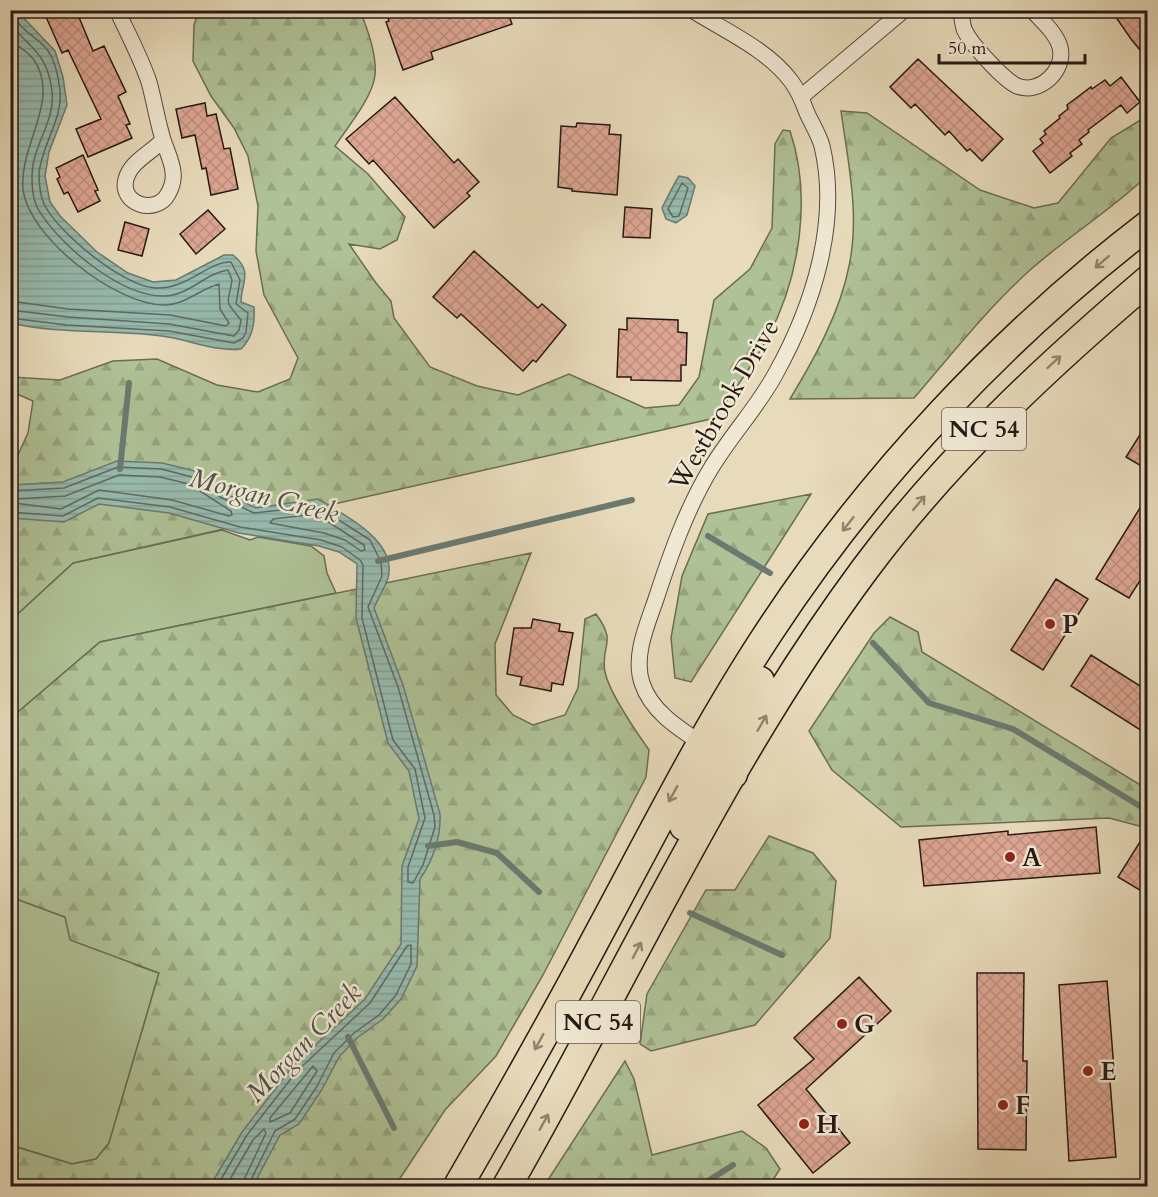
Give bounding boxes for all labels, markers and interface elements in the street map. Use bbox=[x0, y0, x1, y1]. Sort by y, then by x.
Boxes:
scale bar bbox=[939, 27, 1084, 65]
text: 50 m bbox=[948, 36, 987, 61]
one-way arrow bbox=[1095, 255, 1110, 269]
street label: Westbrook Drive bbox=[660, 313, 787, 498]
one-way arrow bbox=[1046, 355, 1061, 369]
road number: NC 54 bbox=[942, 408, 1026, 450]
water label: Morgan Creek bbox=[185, 460, 343, 533]
one-way arrow bbox=[913, 495, 926, 511]
one-way arrow bbox=[842, 516, 855, 532]
place label: P bbox=[1062, 607, 1079, 642]
marker: P bbox=[1043, 617, 1057, 631]
one-way arrow bbox=[756, 715, 768, 732]
one-way arrow bbox=[667, 785, 679, 802]
place label: A bbox=[1022, 840, 1042, 875]
marker: A bbox=[1003, 850, 1017, 864]
one-way arrow bbox=[632, 942, 643, 960]
water label: Morgan Creek bbox=[238, 975, 371, 1111]
road number: NC 54 bbox=[556, 1001, 640, 1043]
place label: G bbox=[854, 1007, 875, 1042]
marker: G bbox=[835, 1017, 849, 1031]
one-way arrow bbox=[533, 1033, 544, 1051]
place label: E bbox=[1100, 1054, 1117, 1089]
marker: E bbox=[1081, 1064, 1095, 1078]
place label: F bbox=[1015, 1088, 1030, 1123]
marker: F bbox=[996, 1098, 1010, 1112]
place label: H bbox=[816, 1107, 839, 1142]
one-way arrow bbox=[538, 1114, 550, 1131]
marker: H bbox=[797, 1117, 811, 1131]

